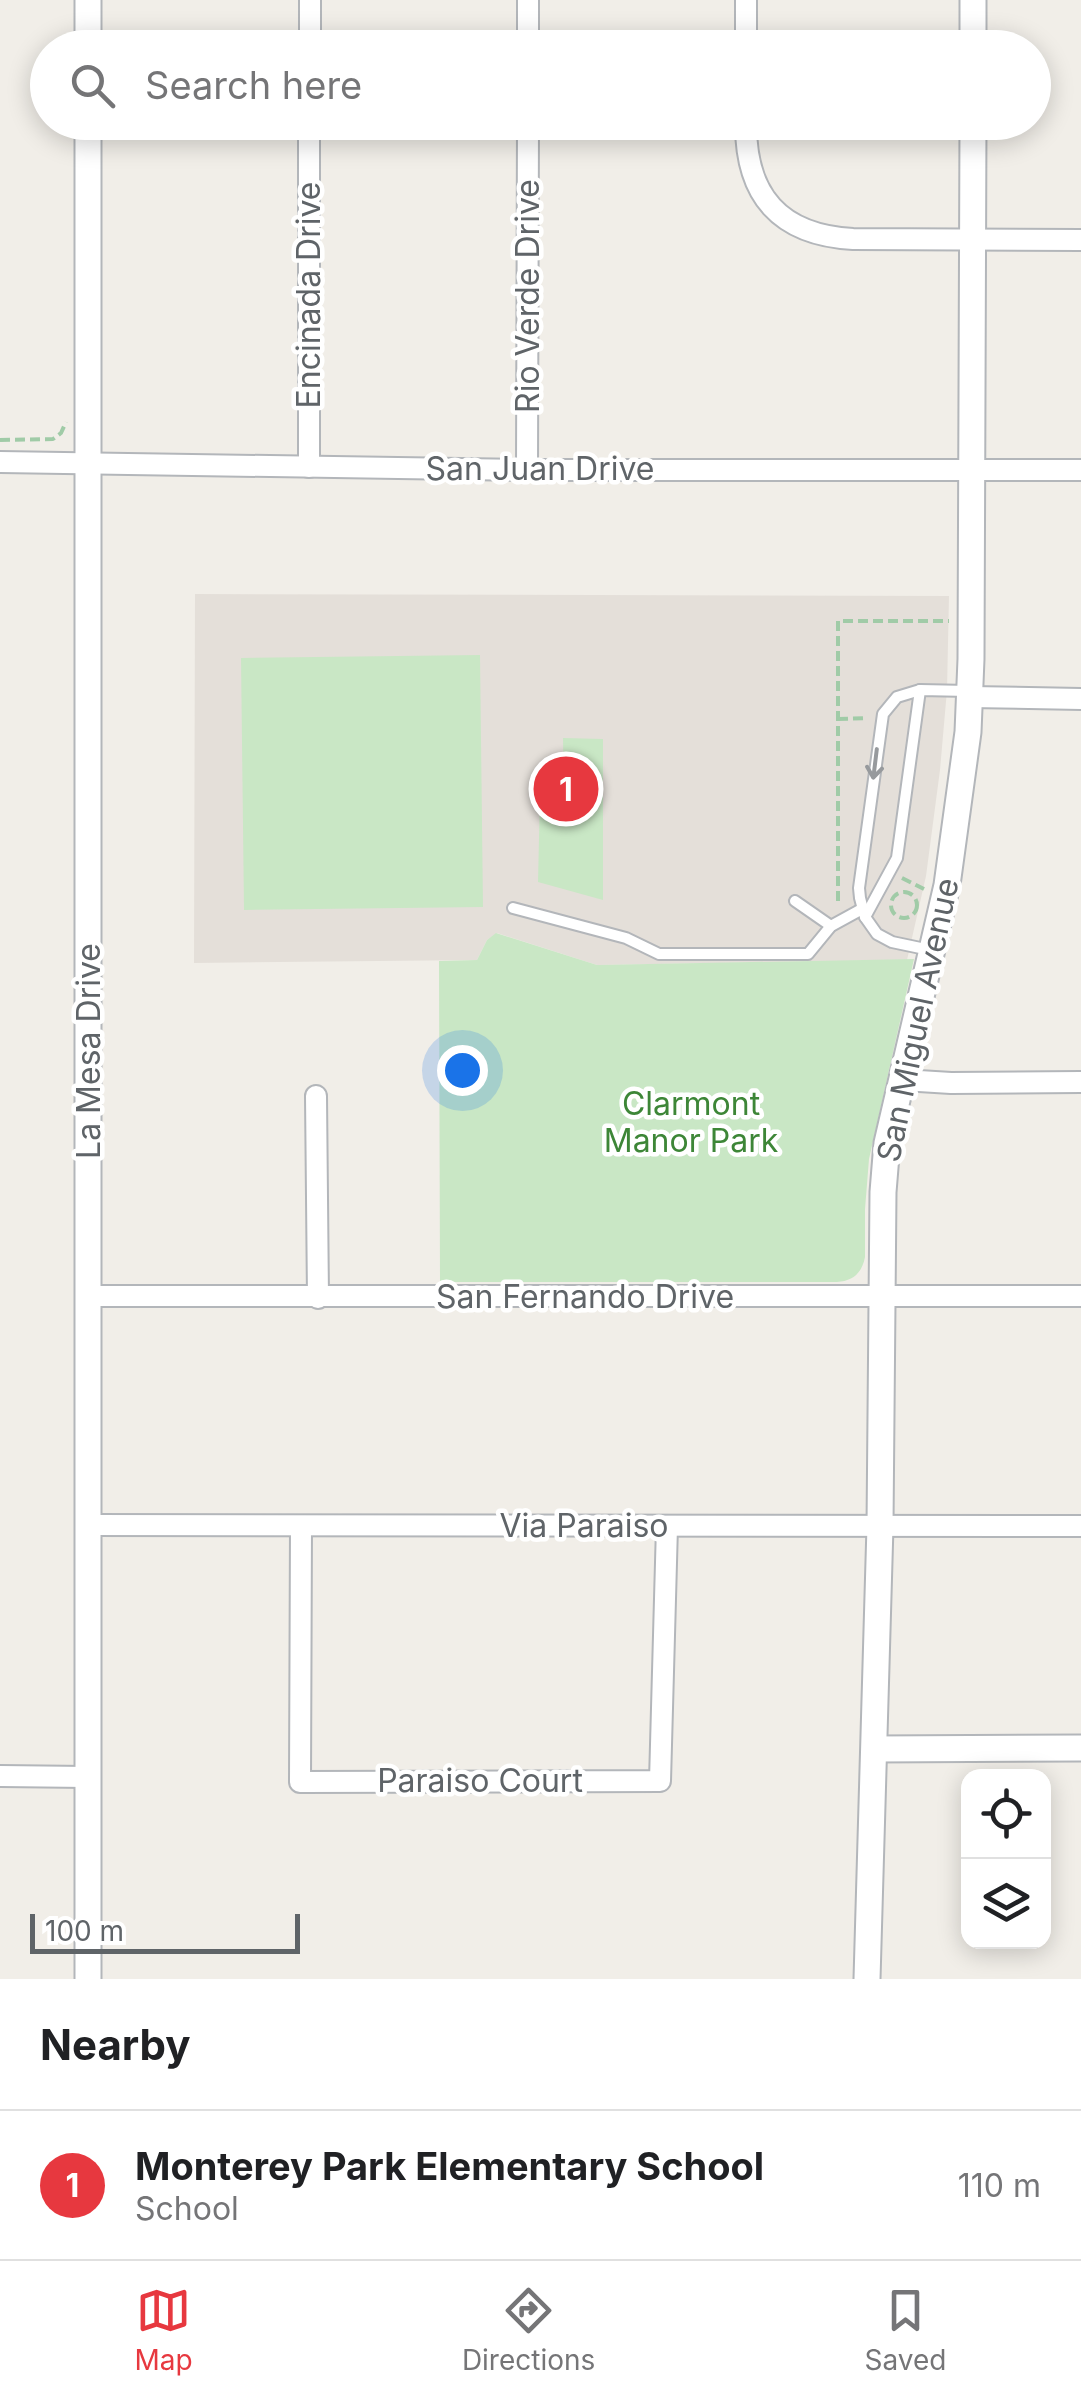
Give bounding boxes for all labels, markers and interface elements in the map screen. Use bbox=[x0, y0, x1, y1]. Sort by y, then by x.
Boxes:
search box bbox=[30, 30, 1051, 140]
icon: search bbox=[65, 58, 120, 113]
text: Search here bbox=[145, 62, 362, 108]
street label: Rio Verde Drive bbox=[508, 179, 547, 413]
street label: Encinada Drive bbox=[289, 181, 328, 409]
street label: San Juan Drive bbox=[426, 449, 654, 488]
one-way arrow bbox=[865, 748, 884, 780]
pin: 1 bbox=[534, 752, 598, 826]
street label: San Miguel Avenue bbox=[868, 874, 967, 1165]
street label: La Mesa Drive bbox=[69, 943, 108, 1159]
your location bbox=[437, 1045, 488, 1096]
park label: Clarmont Manor Park bbox=[604, 1084, 779, 1160]
street label: San Fernando Drive bbox=[436, 1277, 734, 1316]
street label: Via Paraiso bbox=[499, 1506, 669, 1545]
street label: Paraiso Court bbox=[377, 1761, 583, 1800]
map controls bbox=[961, 1769, 1051, 1949]
button: locate bbox=[961, 1769, 1051, 1859]
button: layers bbox=[961, 1859, 1051, 1949]
scale bar bbox=[30, 1909, 300, 1954]
text: 100 m bbox=[45, 1914, 124, 1948]
text: Nearby bbox=[40, 2019, 191, 2070]
text: Monterey Park Elementary School bbox=[135, 2143, 764, 2189]
text: 1 bbox=[66, 2166, 79, 2205]
text: 110 m bbox=[958, 2166, 1041, 2205]
text: School bbox=[135, 2189, 239, 2228]
tab: Map bbox=[135, 2283, 193, 2377]
tab: Directions bbox=[462, 2283, 595, 2377]
tab: Saved bbox=[864, 2283, 946, 2377]

